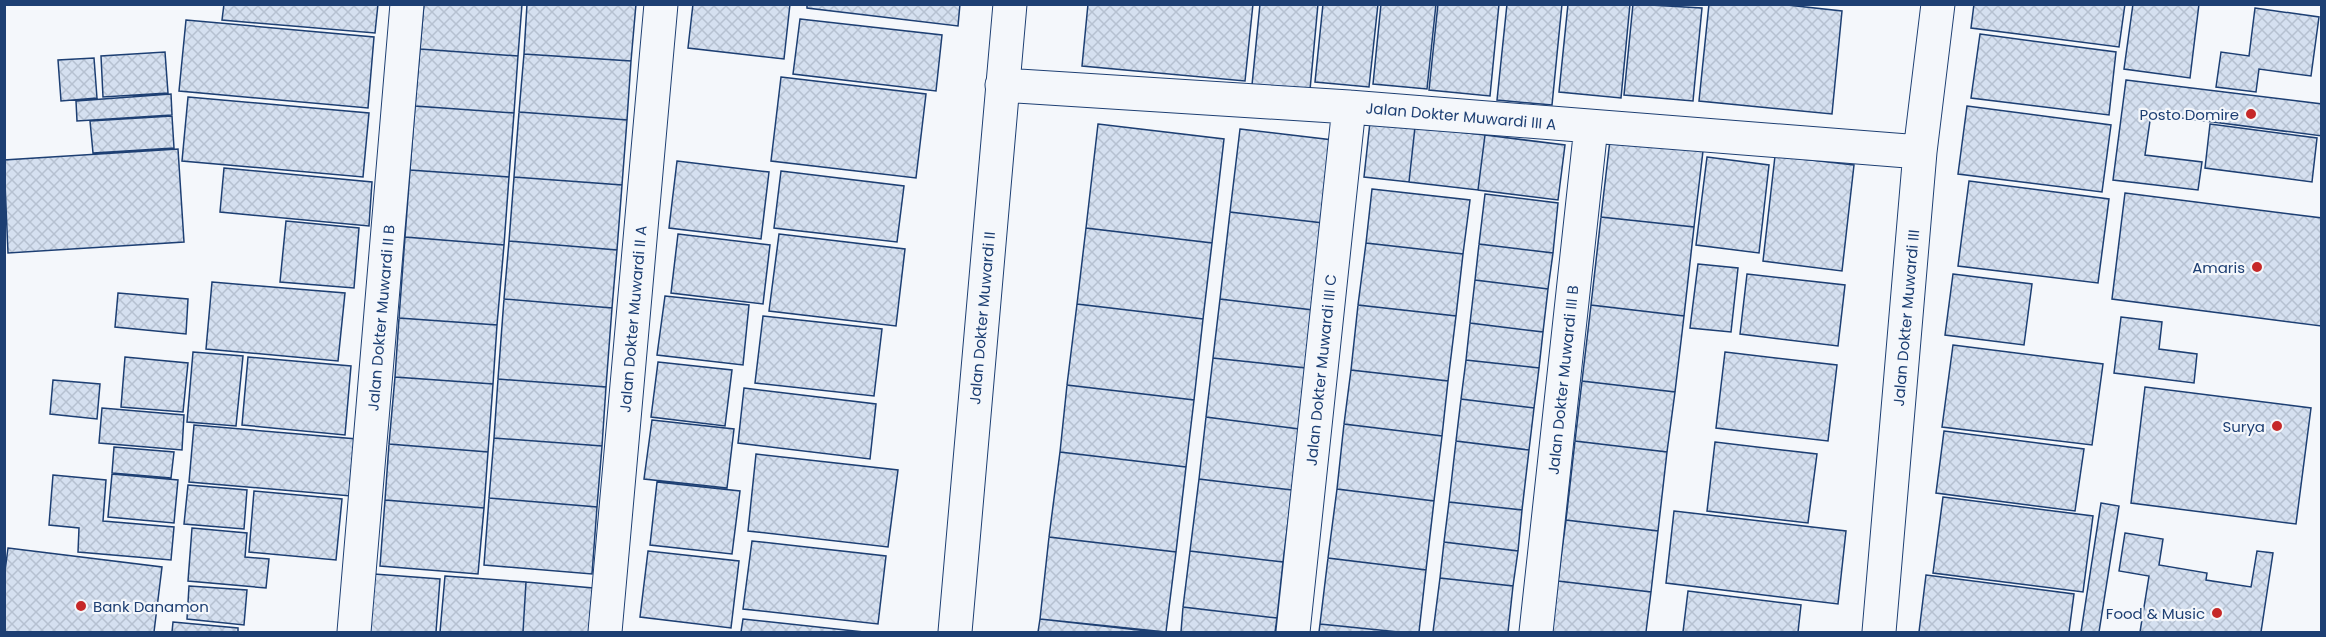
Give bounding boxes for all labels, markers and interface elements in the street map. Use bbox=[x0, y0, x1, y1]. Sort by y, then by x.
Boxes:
street label: Jalan Dokter Muwardi III A bbox=[1365, 97, 1557, 135]
place label: Posto Domire bbox=[2140, 104, 2239, 125]
marker: Posto Domire bbox=[2244, 107, 2258, 121]
street label: Jalan Dokter Muwardi II B bbox=[362, 224, 400, 412]
street label: Jalan Dokter Muwardi II A bbox=[614, 225, 652, 413]
street label: Jalan Dokter Muwardi III bbox=[1888, 229, 1924, 407]
street label: Jalan Dokter Muwardi II bbox=[964, 231, 1000, 405]
place label: Amaris bbox=[2192, 257, 2245, 278]
marker: Amaris bbox=[2250, 260, 2264, 274]
street label: Jalan Dokter Muwardi III C bbox=[1300, 273, 1342, 467]
street label: Jalan Dokter Muwardi III B bbox=[1543, 284, 1583, 476]
place label: Surya bbox=[2222, 416, 2265, 437]
marker: Surya bbox=[2270, 419, 2284, 433]
place label: Bank Danamon bbox=[93, 596, 209, 617]
marker: Bank Danamon bbox=[74, 599, 88, 613]
place label: Food & Music bbox=[2106, 603, 2205, 624]
marker: Food & Music bbox=[2210, 606, 2224, 620]

